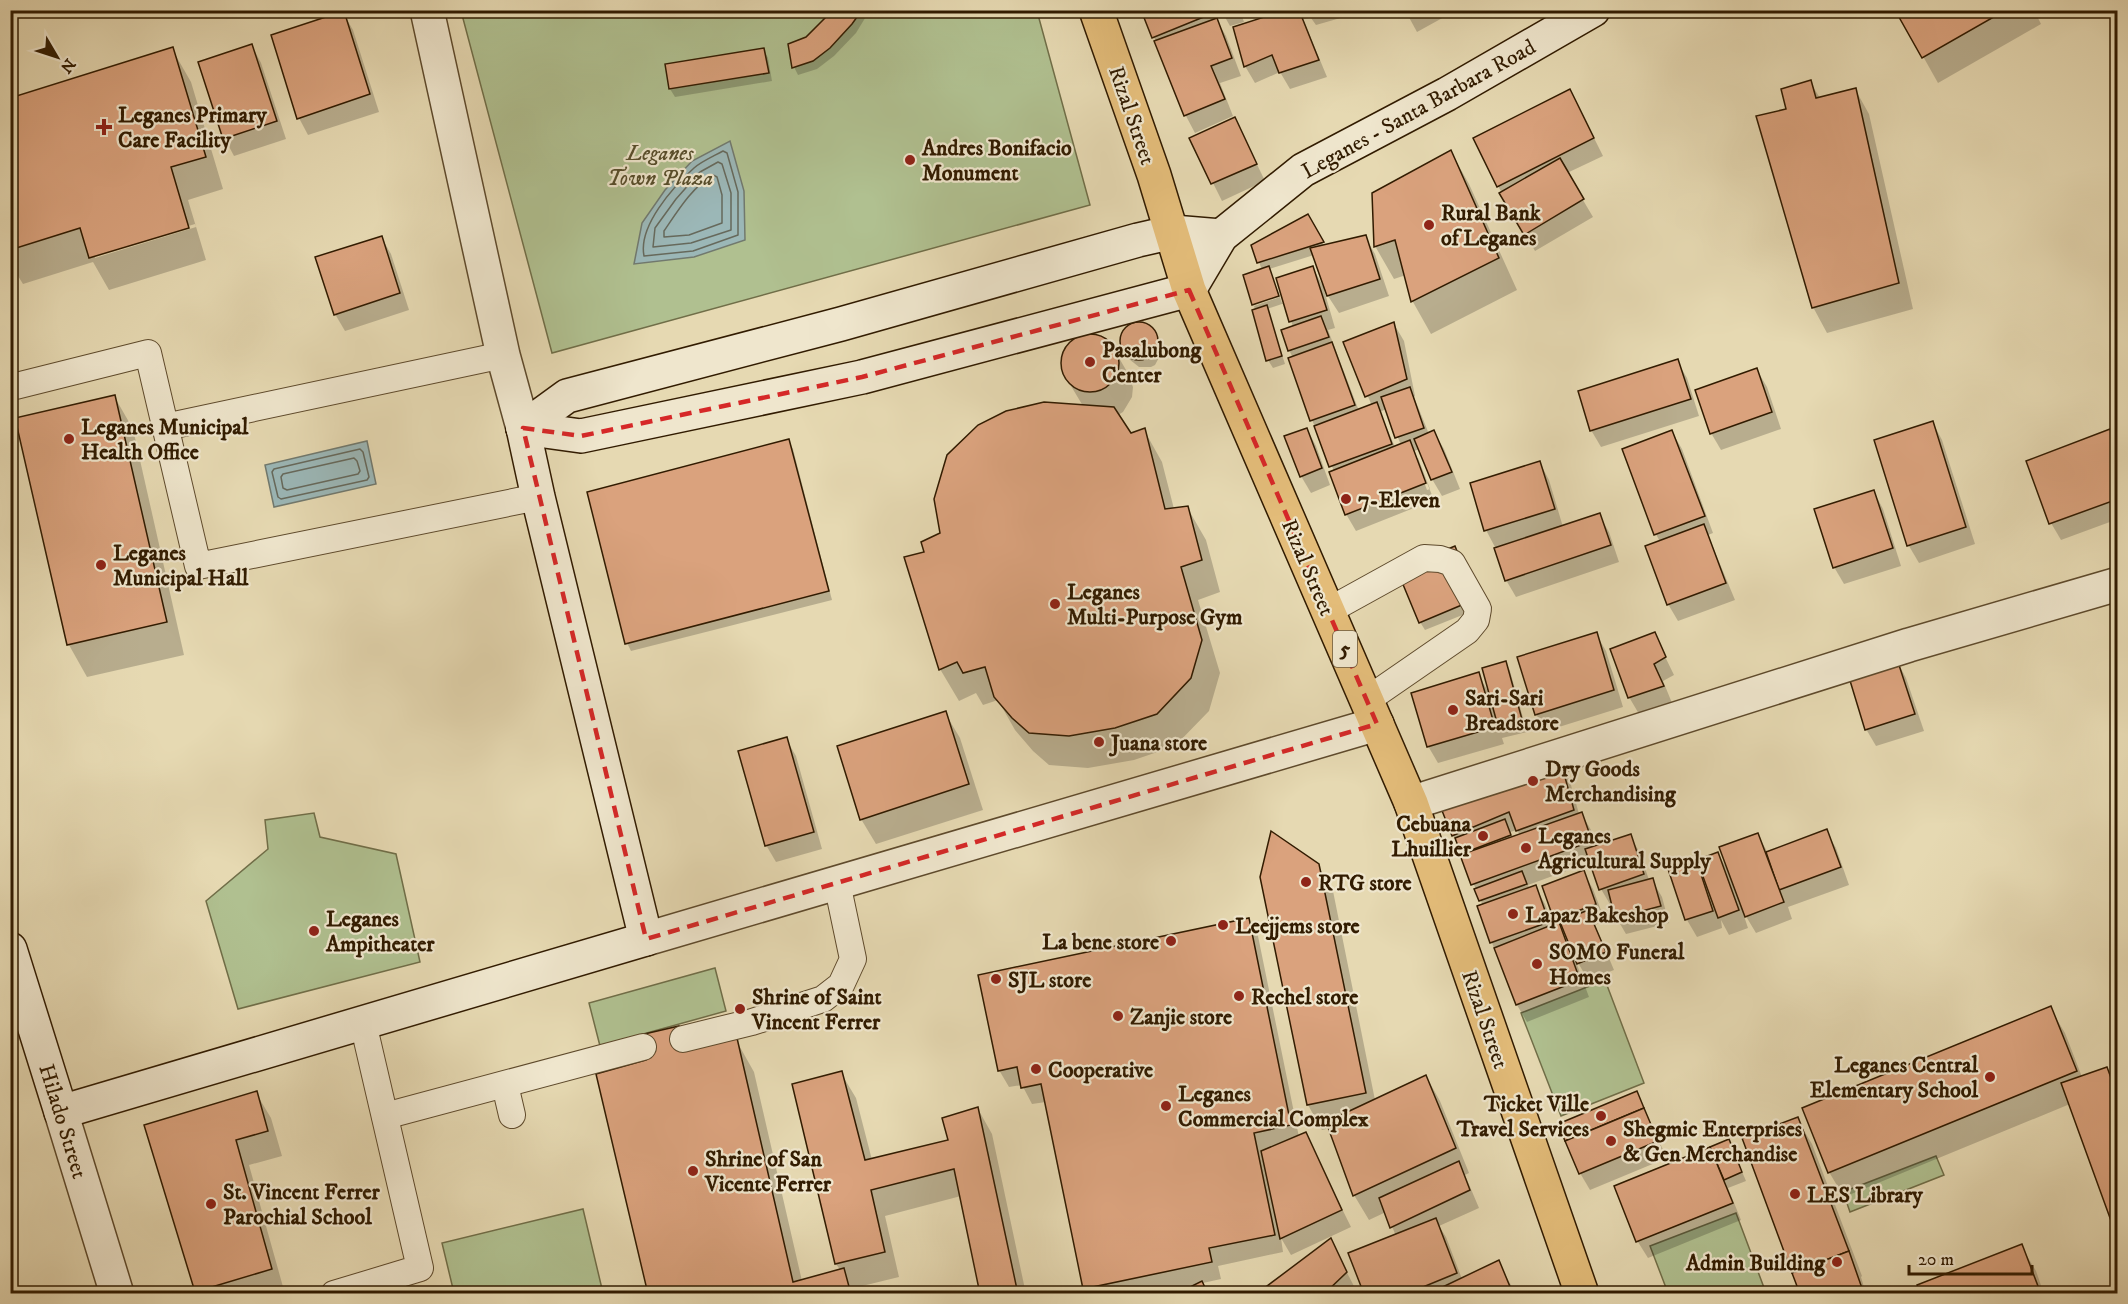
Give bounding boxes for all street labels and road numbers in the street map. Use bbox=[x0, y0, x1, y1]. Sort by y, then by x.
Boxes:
street label: Leganes - Santa Barbara Road bbox=[1297, 34, 1541, 185]
street label: Rizal Street bbox=[1102, 63, 1161, 168]
street label: Rizal Street bbox=[1275, 515, 1340, 620]
road number: 5 bbox=[1333, 631, 1357, 667]
street label: Rizal Street bbox=[1455, 967, 1514, 1072]
street label: Hilado Street bbox=[32, 1061, 93, 1182]

